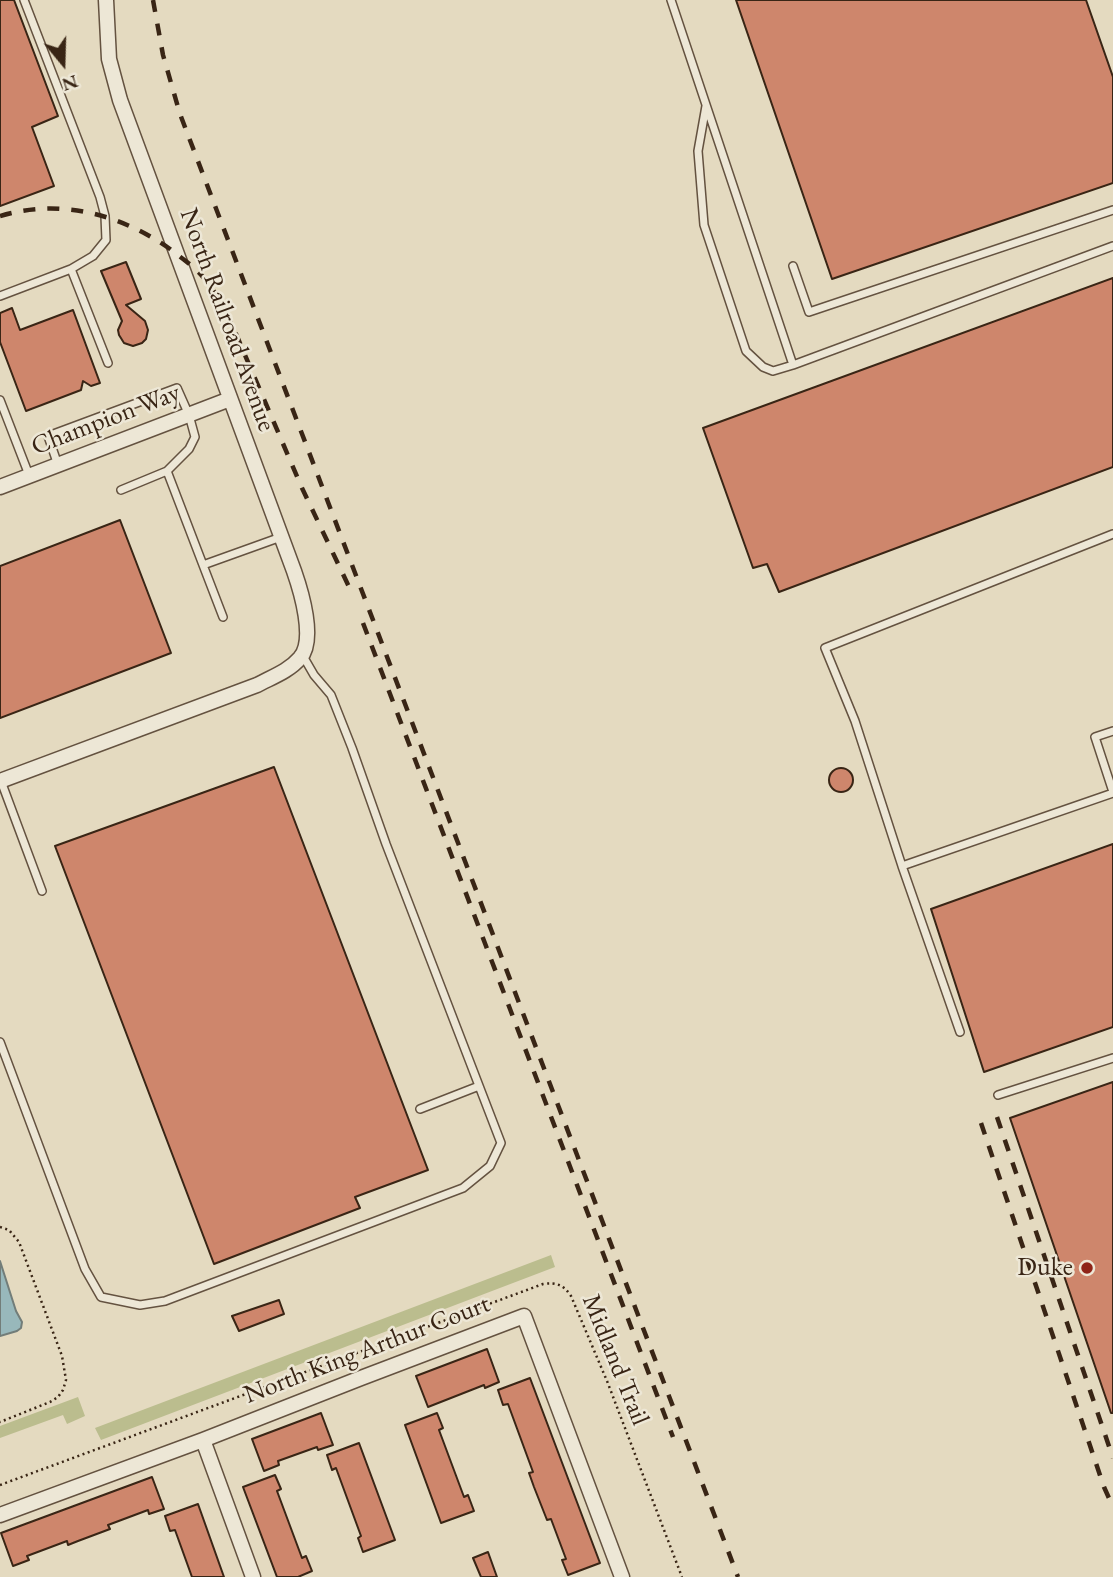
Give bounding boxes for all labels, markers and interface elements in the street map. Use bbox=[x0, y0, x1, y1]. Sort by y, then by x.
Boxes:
north arrow bbox=[28, 28, 98, 98]
text: N bbox=[59, 69, 81, 98]
street label: North Railroad Avenue bbox=[172, 204, 282, 436]
street label: Champion Way bbox=[27, 377, 185, 463]
place label: Duke bbox=[1017, 1252, 1073, 1284]
marker: Duke bbox=[1079, 1260, 1095, 1276]
street label: North King Arthur Court bbox=[240, 1289, 494, 1411]
street label: Midland Trail bbox=[575, 1290, 655, 1430]

